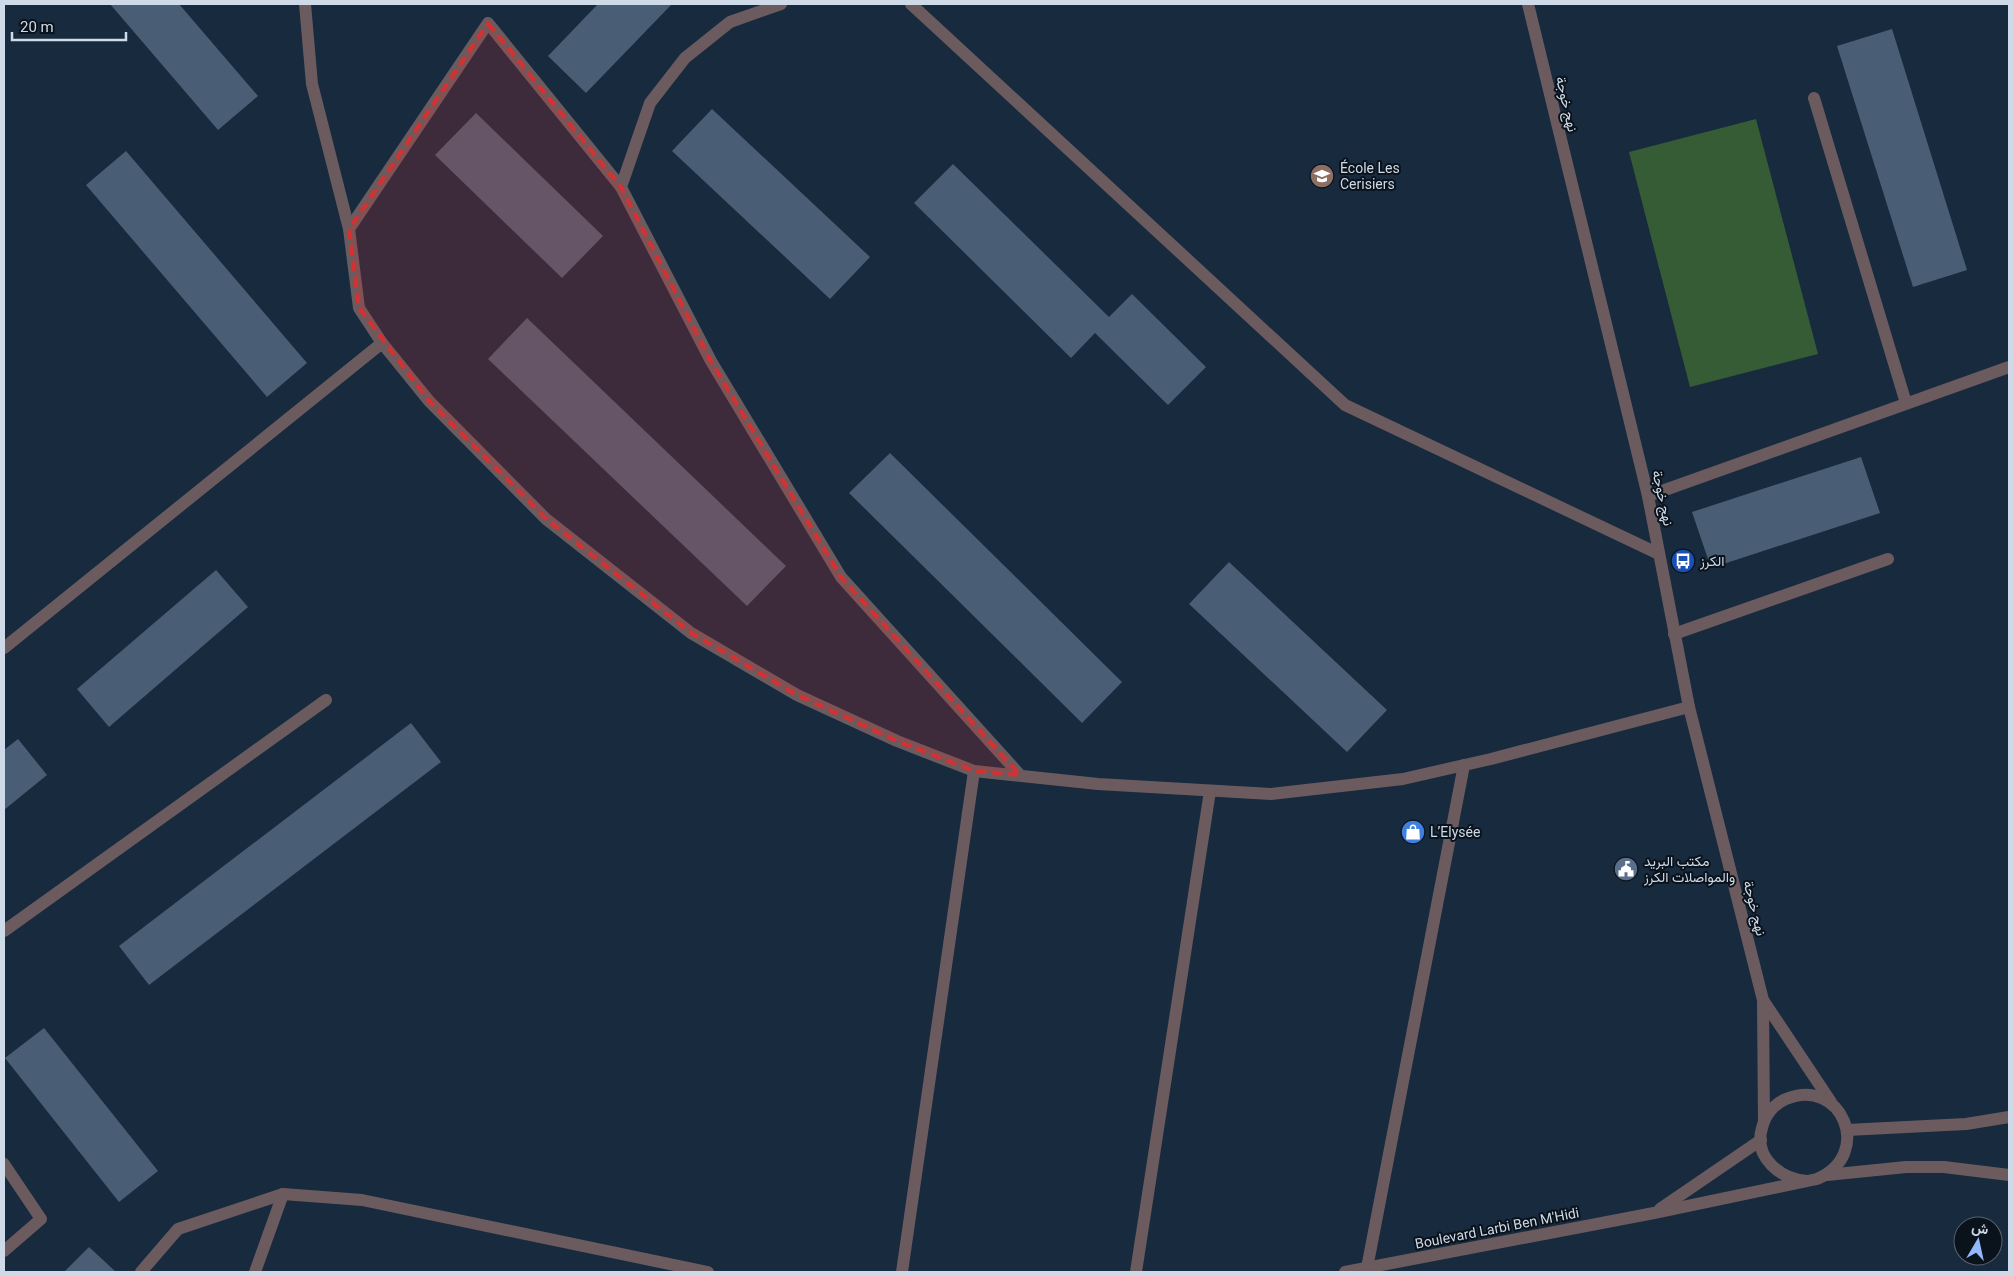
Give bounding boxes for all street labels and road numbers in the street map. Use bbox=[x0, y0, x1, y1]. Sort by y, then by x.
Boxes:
street label: نهج خوجة bbox=[1550, 75, 1581, 134]
street label: نهج خوجة bbox=[1646, 469, 1677, 528]
street label: نهج خوجة bbox=[1738, 879, 1770, 938]
street label: Boulevard Larbi Ben M'Hidi bbox=[1414, 1204, 1580, 1252]

